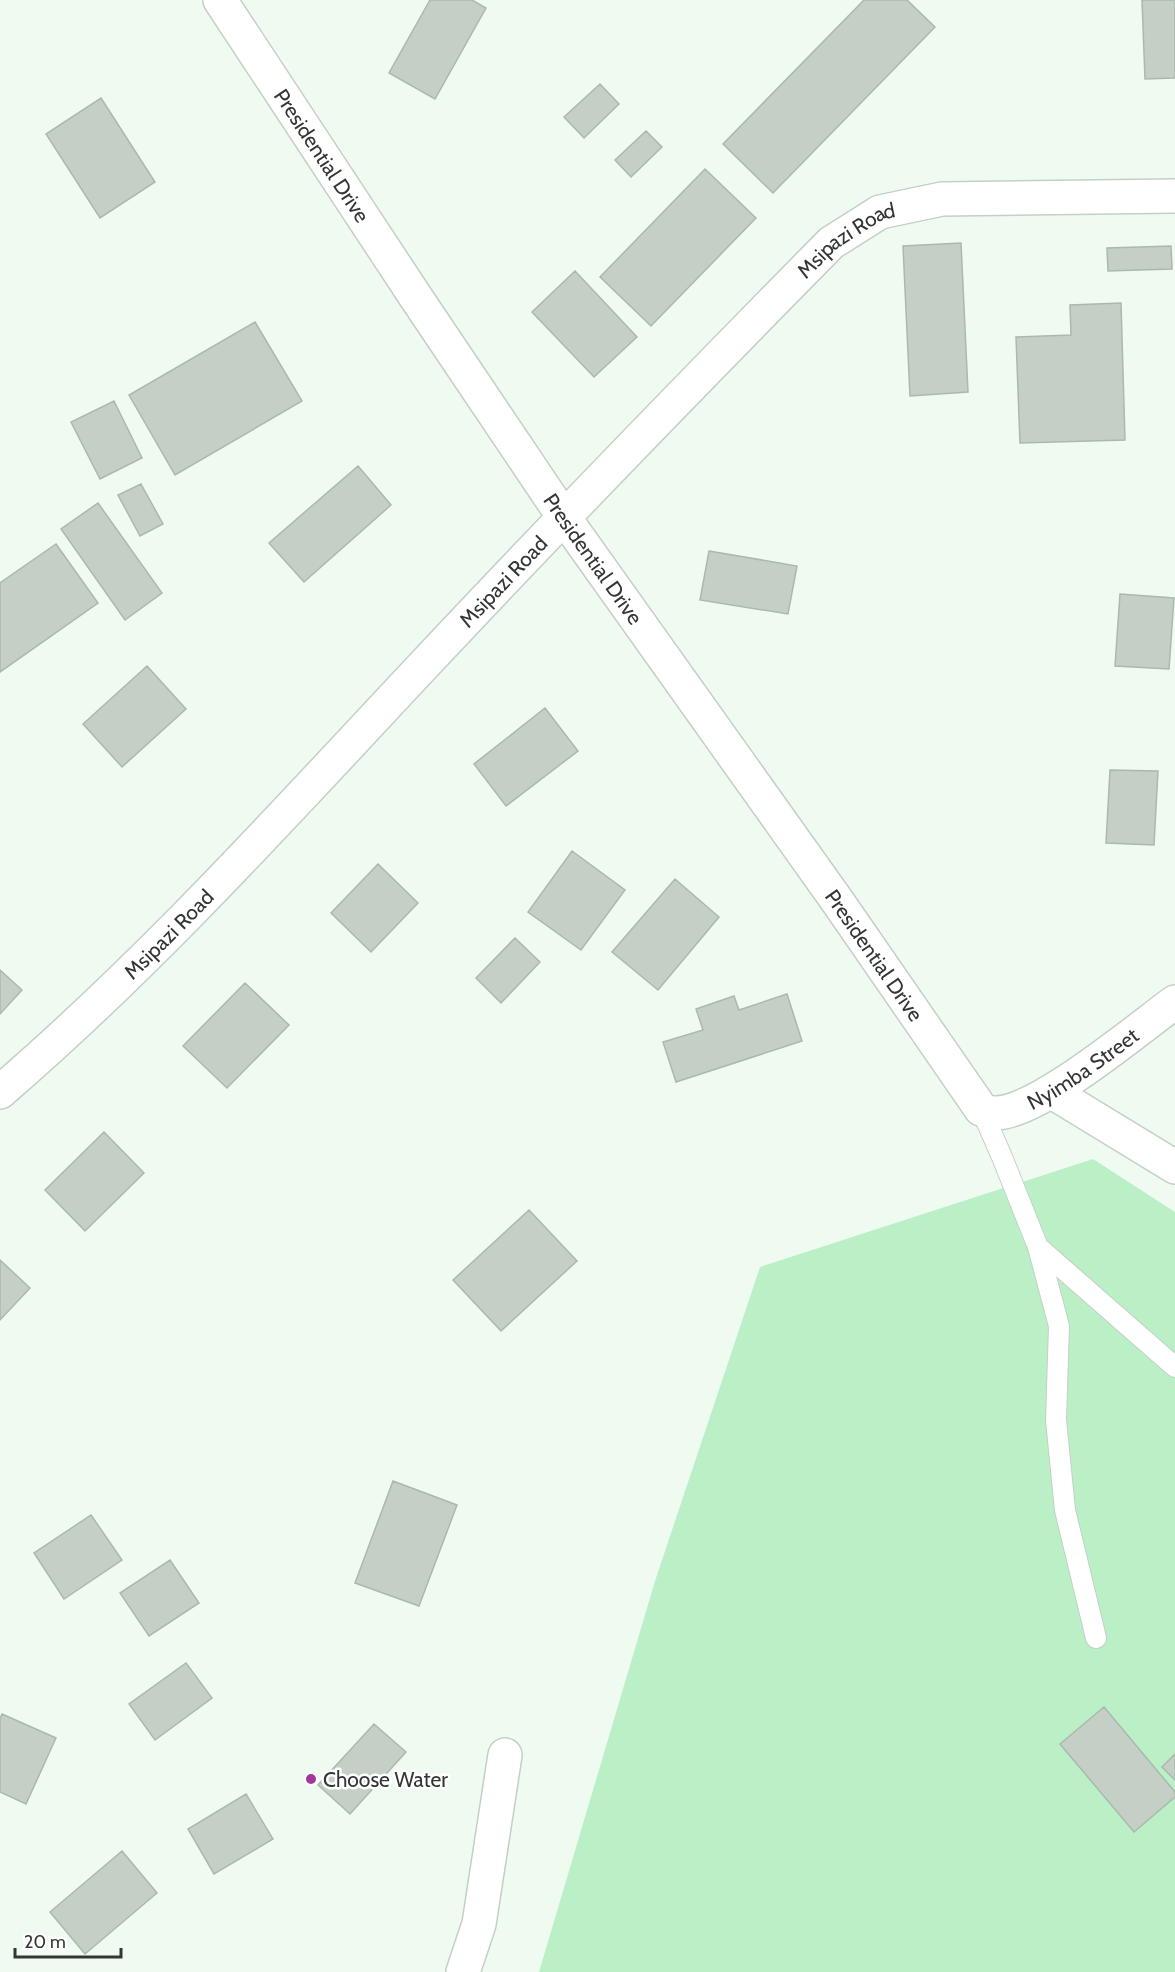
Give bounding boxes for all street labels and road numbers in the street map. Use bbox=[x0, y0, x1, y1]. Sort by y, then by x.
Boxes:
street label: Presidential Drive bbox=[269, 84, 375, 227]
street label: Msipazi Road bbox=[791, 197, 897, 283]
street label: Presidential Drive bbox=[539, 488, 649, 629]
street label: Msipazi Road bbox=[454, 531, 552, 632]
street label: Msipazi Road bbox=[118, 884, 218, 984]
street label: Presidential Drive bbox=[820, 884, 929, 1026]
street label: Nyimba Street bbox=[1023, 1022, 1143, 1115]

